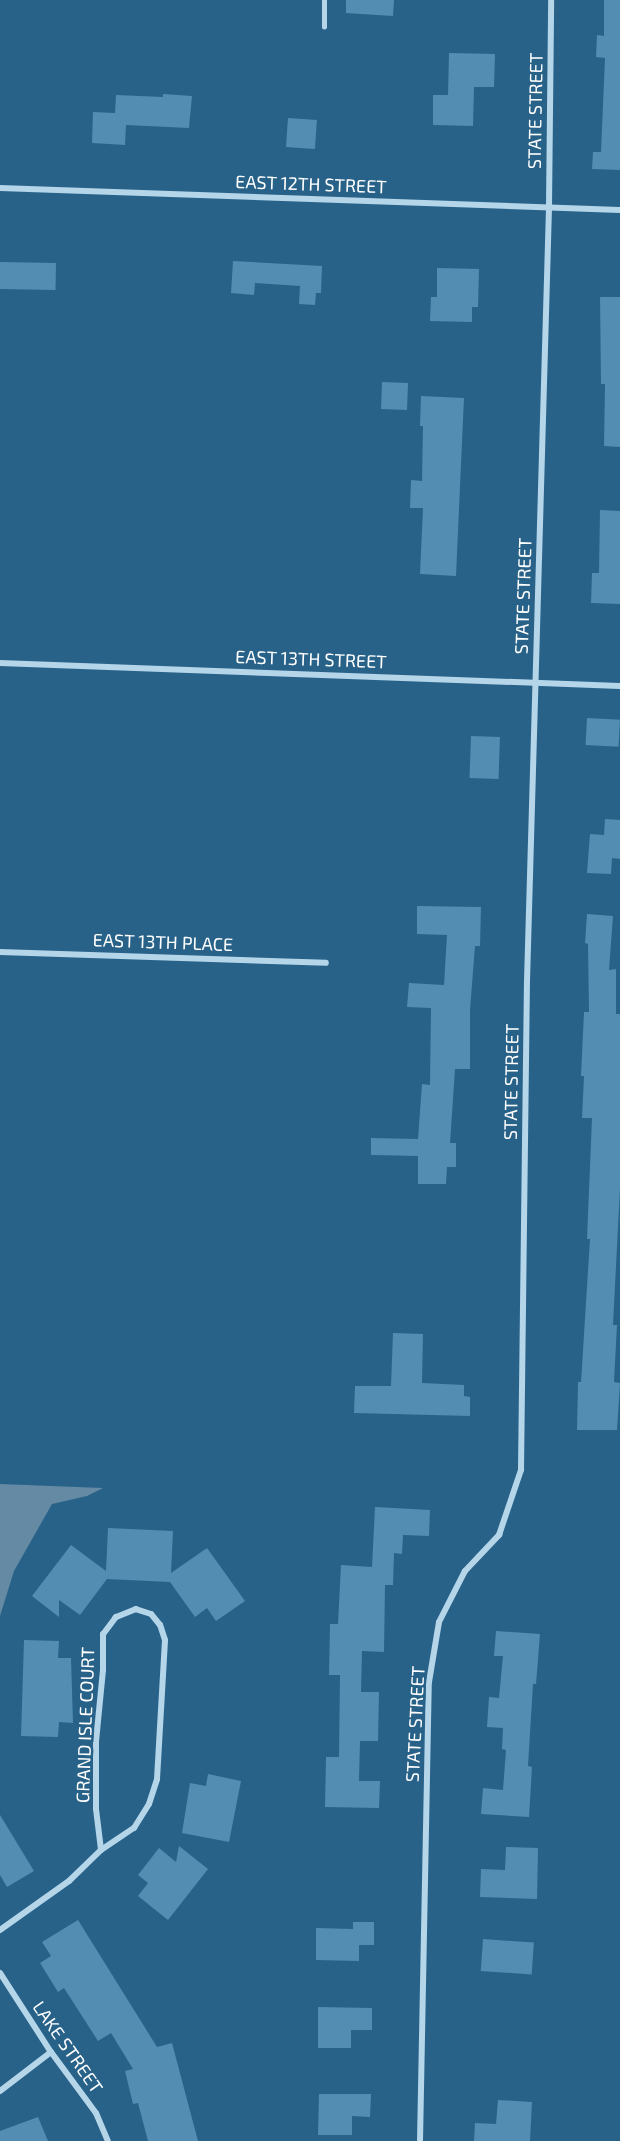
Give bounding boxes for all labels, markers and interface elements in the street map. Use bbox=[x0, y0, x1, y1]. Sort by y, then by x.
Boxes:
street label: STATE STREET bbox=[523, 53, 547, 169]
street label: EAST 12TH STREET bbox=[235, 171, 387, 197]
street label: STATE STREET bbox=[510, 537, 536, 655]
street label: EAST 13TH STREET bbox=[235, 646, 387, 672]
street label: EAST 13TH PLACE bbox=[92, 929, 234, 955]
street label: STATE STREET bbox=[499, 1024, 523, 1140]
street label: GRAND ISLE COURT bbox=[71, 1647, 99, 1803]
street label: STATE STREET bbox=[401, 1665, 429, 1783]
street label: LAKE STREET bbox=[28, 1997, 108, 2097]

